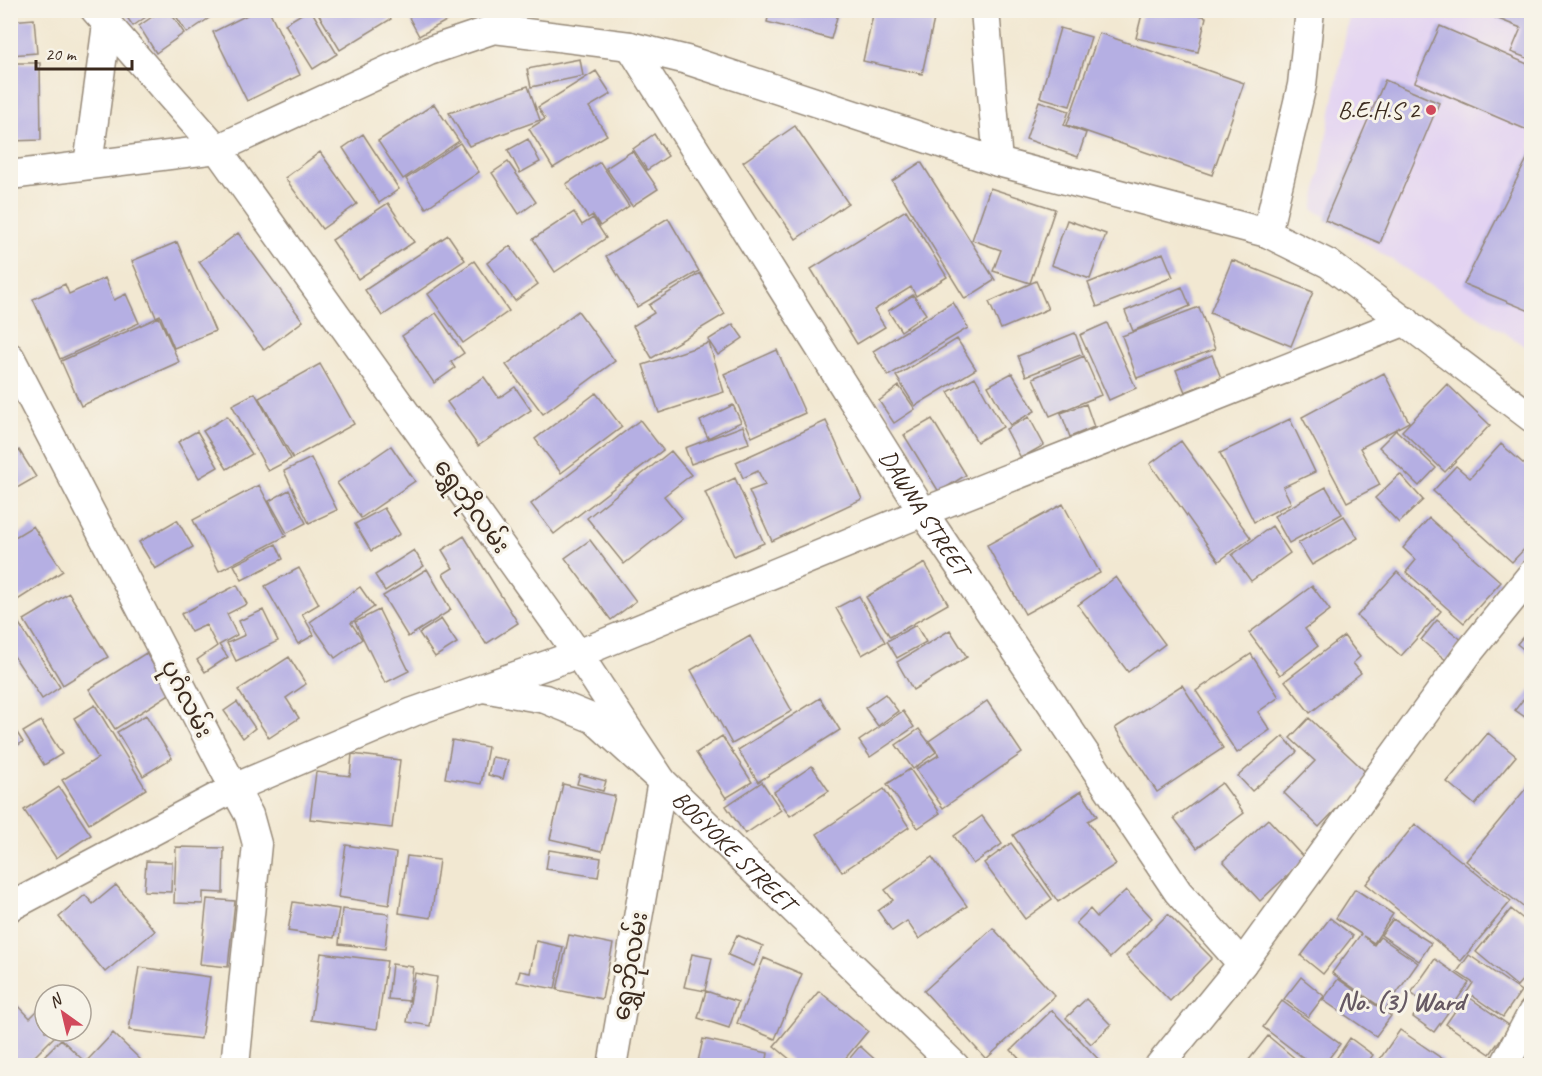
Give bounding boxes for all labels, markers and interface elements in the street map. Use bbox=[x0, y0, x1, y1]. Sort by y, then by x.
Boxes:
scale bar bbox=[36, 33, 132, 71]
text: 20 m bbox=[45, 43, 78, 65]
place label: B.E.H.S 2 bbox=[1338, 95, 1421, 125]
marker: B.E.H.S 2 bbox=[1424, 103, 1438, 117]
street label: DAWNA STREET bbox=[873, 444, 979, 586]
street label: ရွှေဘိုလမ်း bbox=[424, 452, 517, 562]
street label: ပုဂံလမ်း bbox=[151, 654, 220, 745]
street label: BOGYOKE STREET bbox=[666, 784, 806, 922]
street label: ရွှေဘိုလမ်း bbox=[605, 909, 658, 1023]
north arrow bbox=[33, 983, 93, 1043]
district label: No. (3) Ward bbox=[1338, 984, 1470, 1018]
text: N bbox=[45, 989, 67, 1012]

